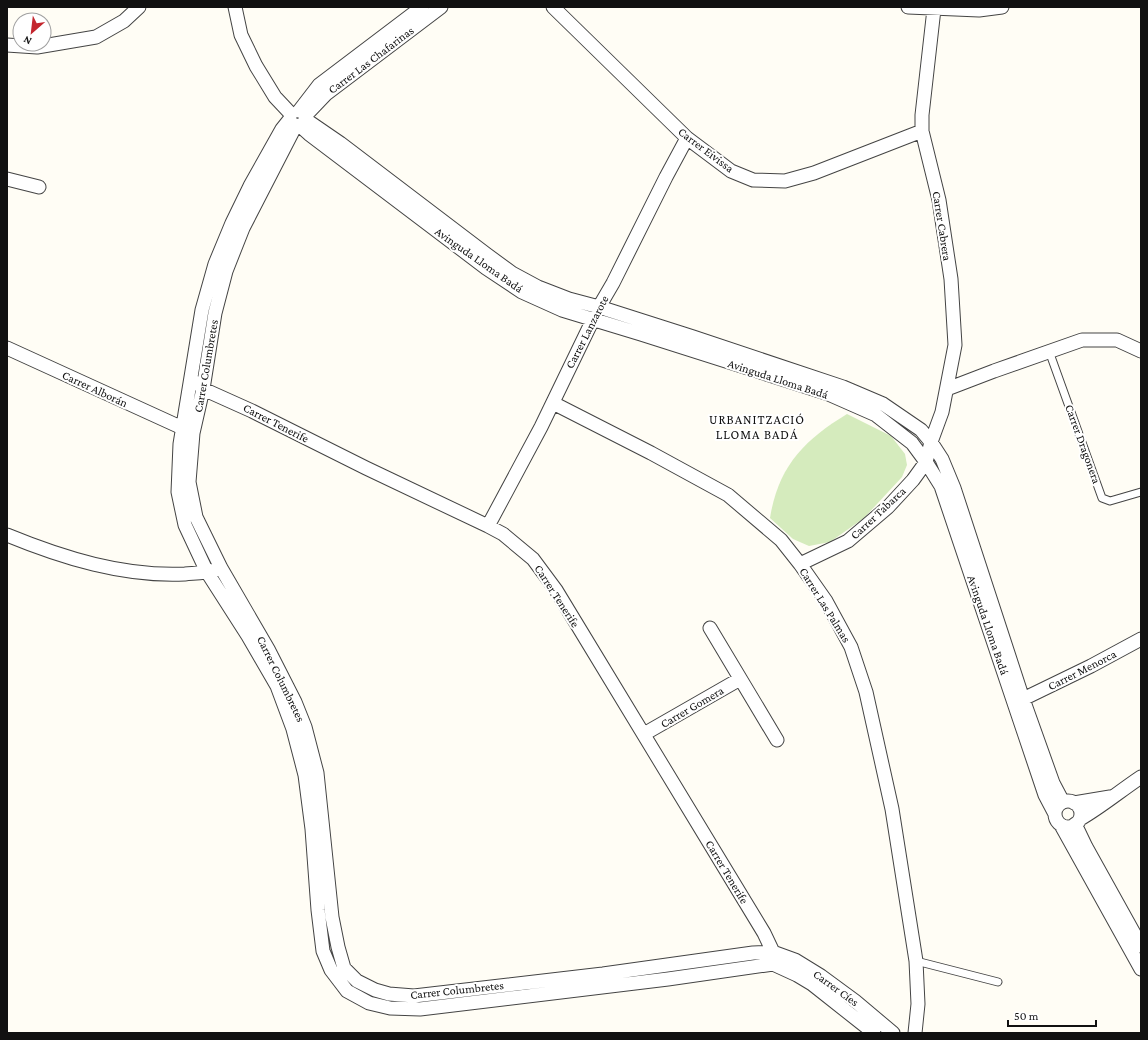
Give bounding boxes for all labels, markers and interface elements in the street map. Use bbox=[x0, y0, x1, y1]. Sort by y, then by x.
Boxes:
north arrow bbox=[12, 12, 52, 52]
street label: Carrer Las Chafarinas bbox=[325, 23, 417, 97]
text: N bbox=[21, 34, 33, 48]
street label: Carrer Eivissa bbox=[675, 125, 737, 176]
street label: Carrer Cabrera bbox=[930, 190, 954, 262]
street label: Avinguda Lloma Badá bbox=[432, 224, 526, 296]
street label: Carrer Lanzarote bbox=[563, 293, 611, 371]
street label: Carrer Columbretes bbox=[191, 318, 221, 414]
street label: Avinguda Lloma Badá bbox=[726, 356, 830, 402]
street label: Carrer Alborán bbox=[60, 368, 131, 411]
street label: Carrer Tenerife bbox=[241, 400, 311, 446]
street label: Carrer Dragonera bbox=[1062, 403, 1104, 486]
district label: URBANITZACIÓ LLOMA BADÁ bbox=[709, 412, 805, 442]
street label: Carrer Tabarca bbox=[847, 484, 909, 542]
street label: Carrer Tenerife bbox=[532, 562, 582, 630]
street label: Carrer Las Palmas bbox=[796, 565, 854, 645]
street label: Avinguda Lloma Badá bbox=[964, 573, 1012, 677]
street label: Carrer Columbretes bbox=[254, 634, 308, 725]
street label: Carrer Menorca bbox=[1045, 647, 1119, 693]
street label: Carrer Gomera bbox=[658, 683, 726, 731]
street label: Carrer Tenerife bbox=[702, 838, 752, 906]
street label: Carrer Cíes bbox=[811, 967, 862, 1009]
street label: Carrer Columbretes bbox=[409, 978, 505, 1002]
scale bar bbox=[1008, 1002, 1096, 1028]
text: 50 m bbox=[1014, 1009, 1039, 1023]

